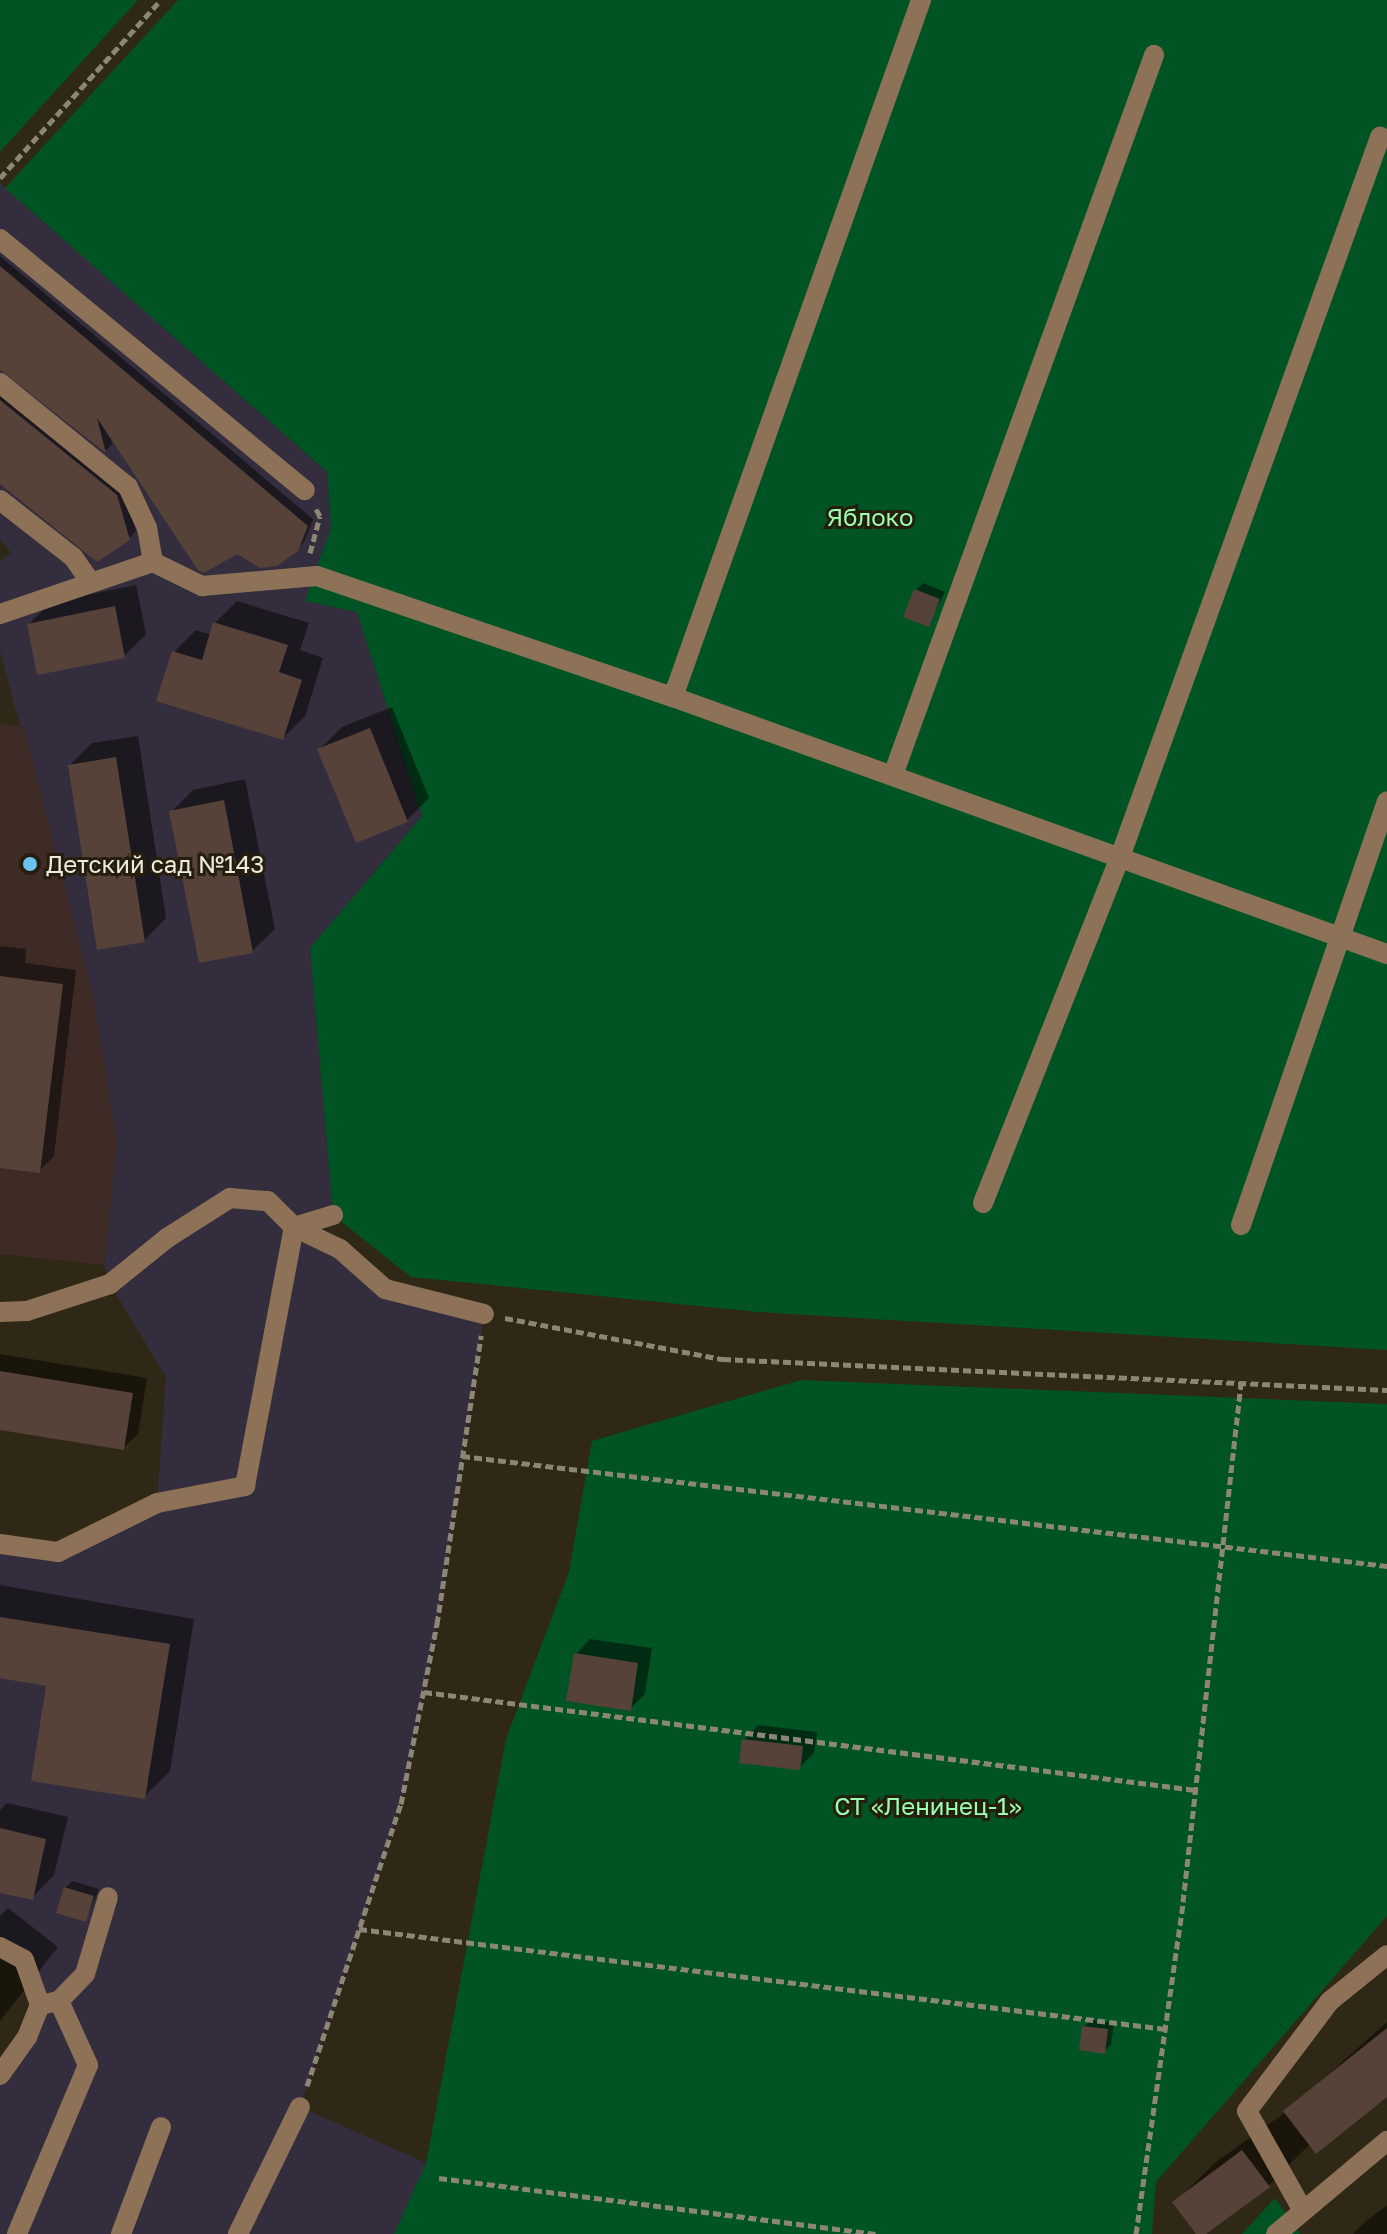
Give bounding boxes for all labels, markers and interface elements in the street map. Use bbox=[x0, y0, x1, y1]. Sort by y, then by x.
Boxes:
park label: Яблоко bbox=[827, 503, 913, 531]
place label: Детский сад №143 bbox=[46, 850, 264, 878]
marker: Детский сад №143 bbox=[21, 855, 39, 873]
park label: СТ «Ленинец-1» bbox=[834, 1792, 1022, 1820]

